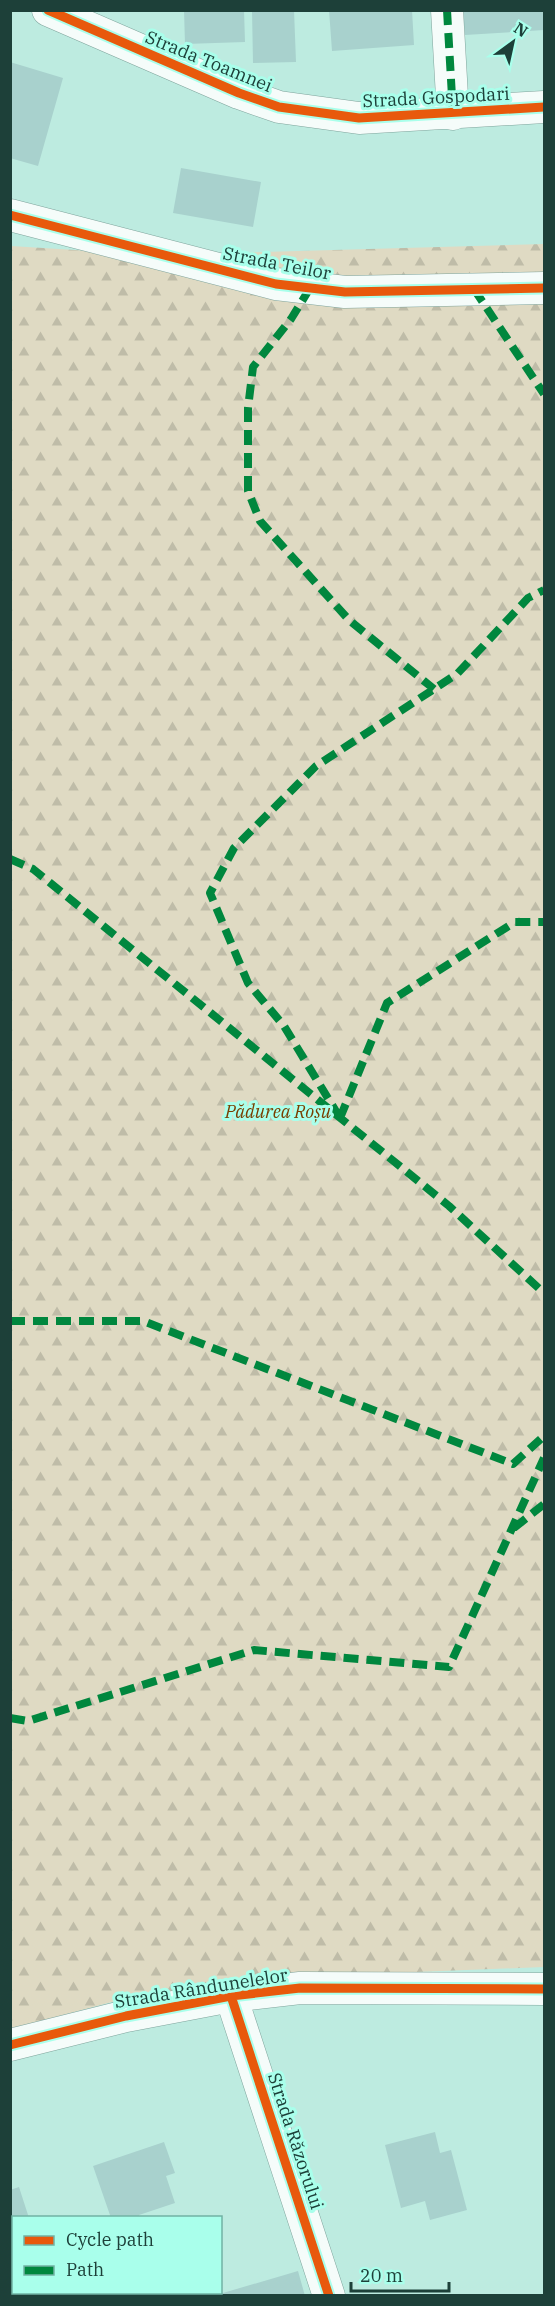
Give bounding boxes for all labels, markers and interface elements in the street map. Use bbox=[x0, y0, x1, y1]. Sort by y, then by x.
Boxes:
north arrow bbox=[483, 12, 543, 72]
text: N bbox=[510, 18, 532, 41]
street label: Strada Toamnei bbox=[142, 25, 276, 97]
street label: Strada Gospodari bbox=[362, 82, 511, 112]
street label: Strada Teilor bbox=[221, 241, 333, 285]
park label: Pădurea Roșu bbox=[224, 1100, 332, 1123]
street label: Strada Rândunelelor bbox=[113, 1963, 289, 2013]
street label: Strada Răzorului bbox=[263, 2070, 329, 2213]
legend bbox=[12, 2216, 222, 2294]
text: Cycle path bbox=[66, 2228, 154, 2251]
scale bar bbox=[351, 2255, 448, 2293]
text: Path bbox=[66, 2258, 104, 2281]
text: 20 m bbox=[360, 2264, 403, 2287]

